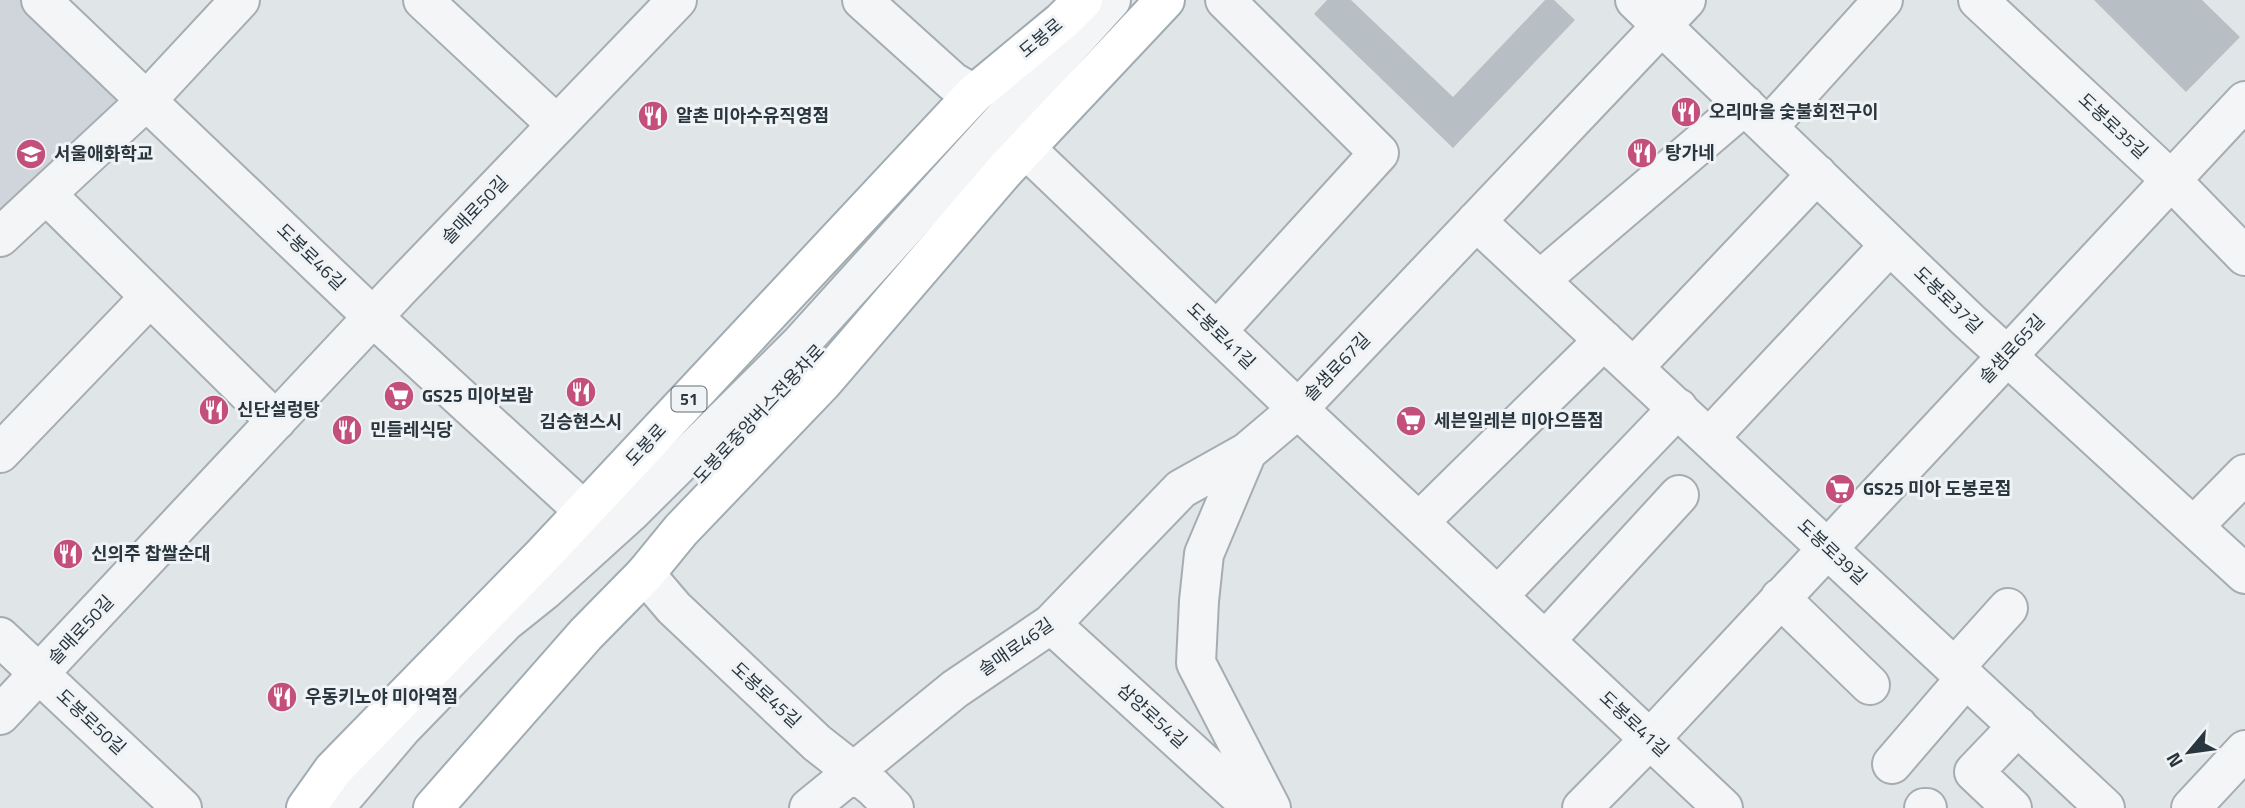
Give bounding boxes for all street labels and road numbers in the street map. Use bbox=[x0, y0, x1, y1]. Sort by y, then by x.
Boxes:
street label: 도봉로 bbox=[1013, 11, 1068, 64]
street label: 도봉로35길 bbox=[2073, 86, 2154, 165]
street label: 솔매로50길 bbox=[435, 169, 514, 250]
street label: 도봉로46길 bbox=[271, 217, 352, 296]
street label: 도봉로37길 bbox=[1908, 260, 1989, 339]
street label: 도봉로41길 bbox=[1181, 296, 1262, 375]
street label: 솔샘로65길 bbox=[1972, 308, 2051, 389]
street label: 솔샘로67길 bbox=[1297, 326, 1376, 407]
street label: 도봉로중앙버스전용차로 bbox=[687, 338, 831, 489]
road number: 51 bbox=[672, 386, 706, 412]
street label: 도봉로 bbox=[619, 417, 672, 472]
street label: 도봉로39길 bbox=[1792, 512, 1873, 591]
street label: 솔매로50길 bbox=[41, 589, 120, 670]
street label: 솔매로46길 bbox=[973, 611, 1059, 682]
street label: 도봉로45길 bbox=[726, 655, 807, 734]
street label: 삼양로54길 bbox=[1111, 677, 1193, 755]
street label: 도봉로50길 bbox=[51, 682, 132, 761]
street label: 도봉로41길 bbox=[1594, 684, 1675, 763]

